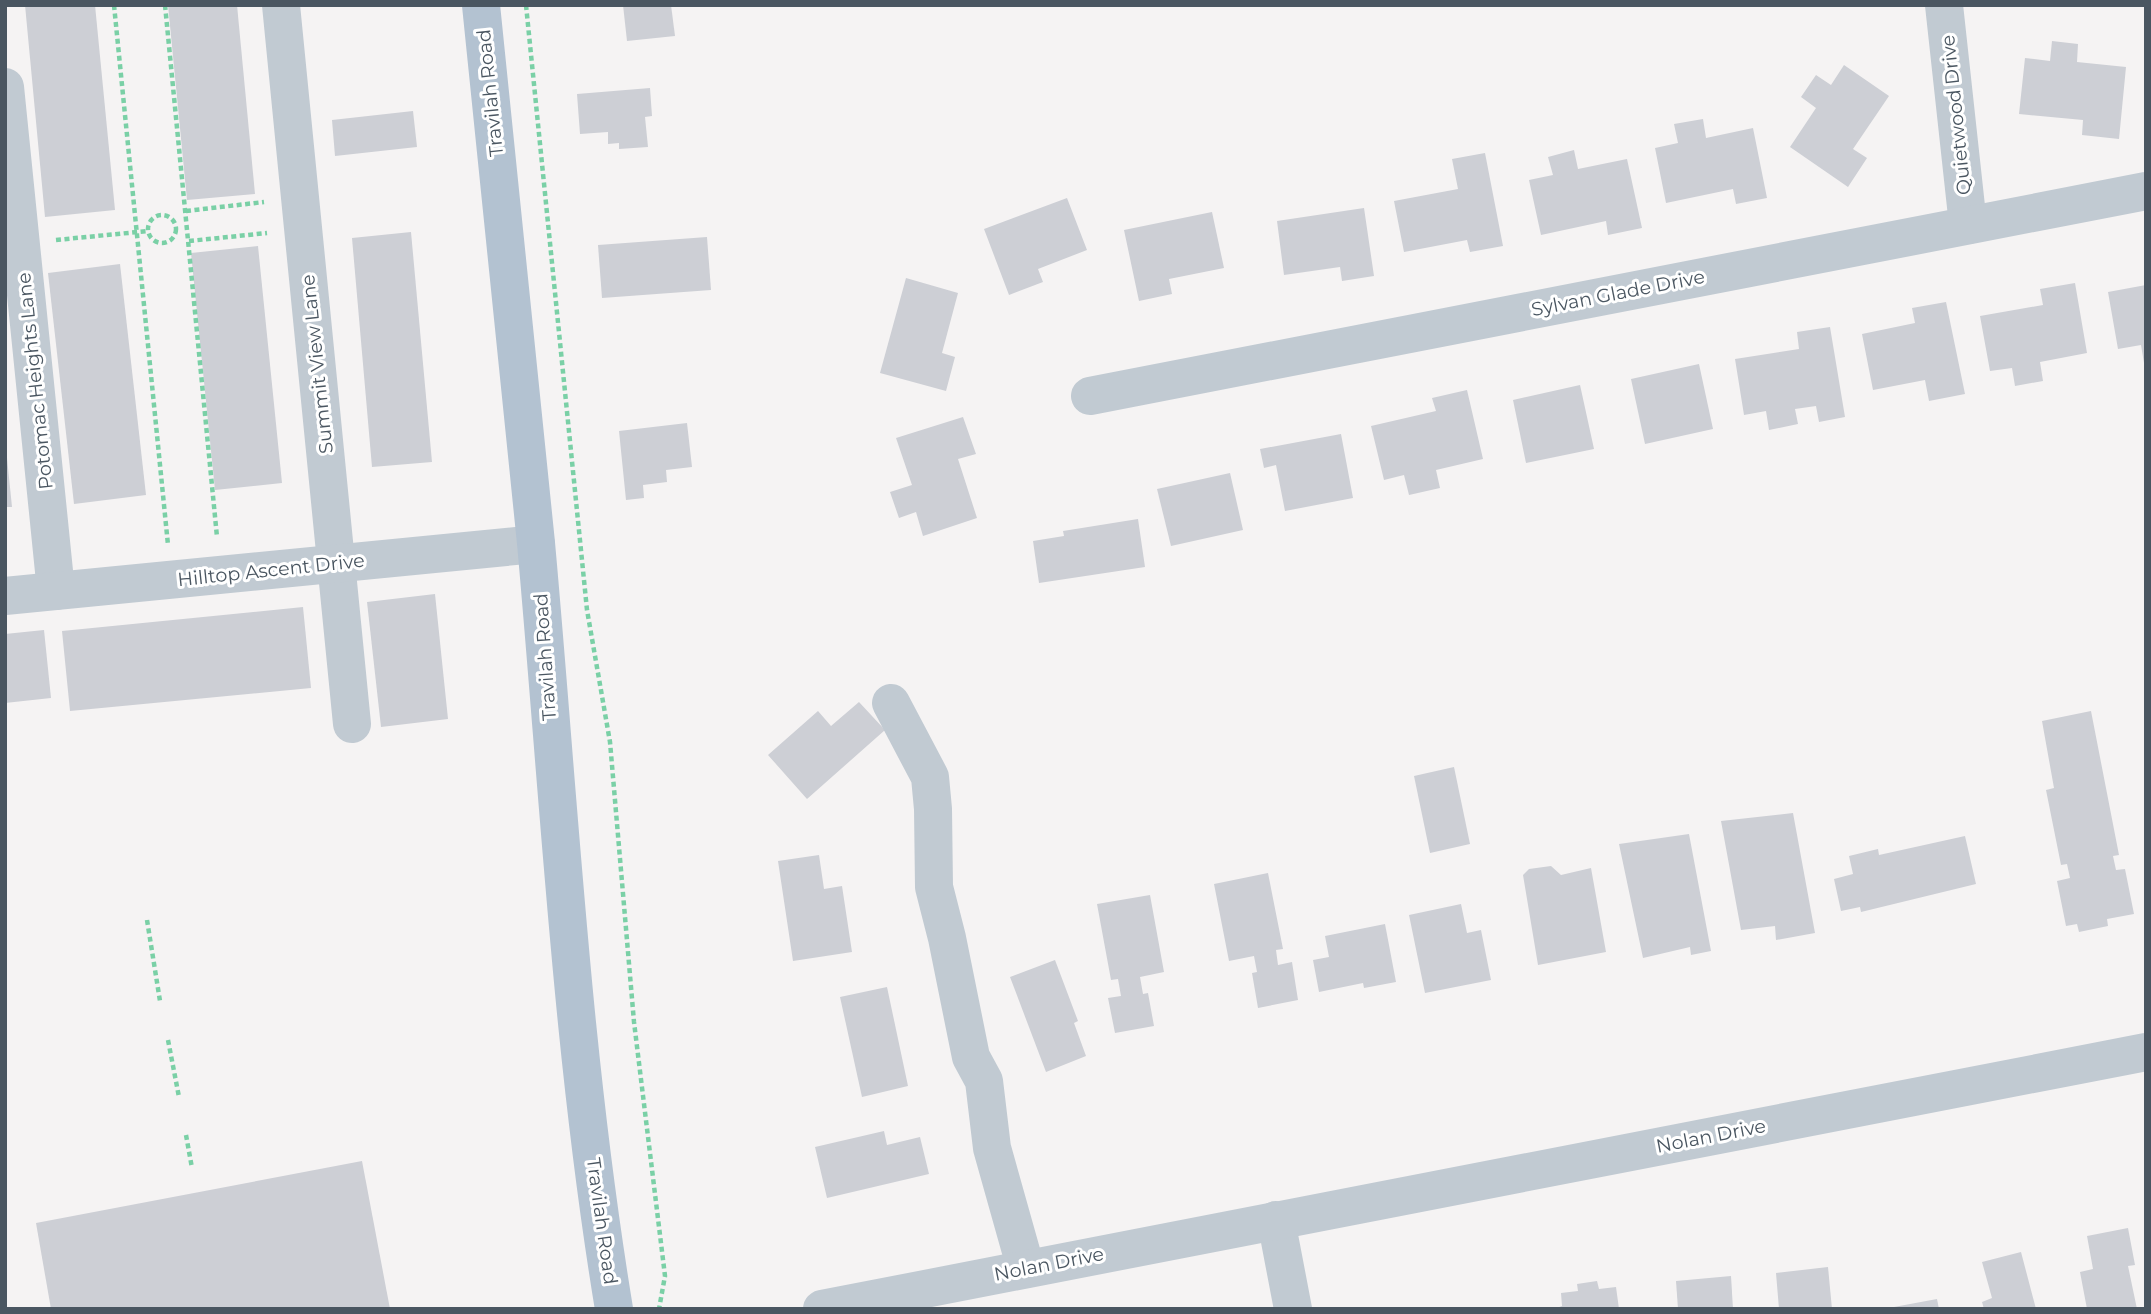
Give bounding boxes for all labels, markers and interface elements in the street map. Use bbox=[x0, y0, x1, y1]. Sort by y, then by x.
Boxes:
street label: Travilah Road bbox=[472, 28, 508, 158]
street label: Quietwood Drive bbox=[1936, 34, 1976, 196]
street label: Sylvan Glade Drive bbox=[1529, 265, 1707, 321]
street label: Potomac Heights Lane bbox=[12, 271, 58, 491]
street label: Summit View Lane bbox=[296, 273, 338, 455]
street label: Hilltop Ascent Drive bbox=[176, 549, 366, 591]
street label: Travilah Road bbox=[529, 592, 561, 722]
street label: Nolan Drive bbox=[1654, 1114, 1768, 1158]
street label: Travilah Road bbox=[582, 1156, 622, 1286]
street label: Nolan Drive bbox=[992, 1242, 1106, 1286]

